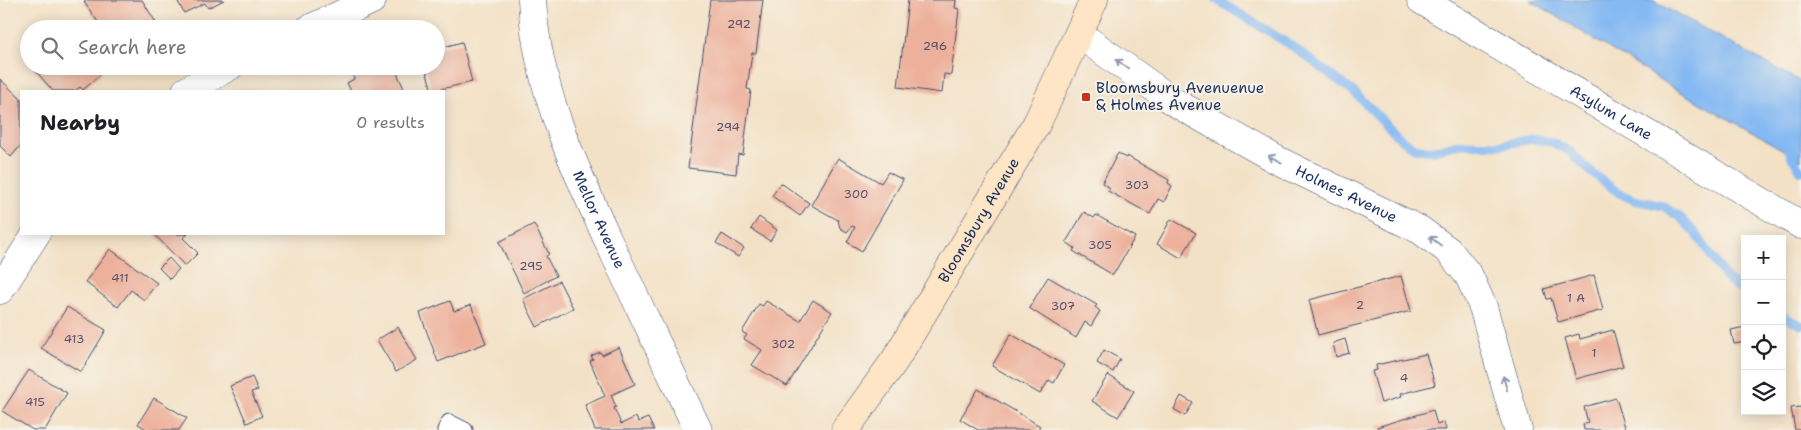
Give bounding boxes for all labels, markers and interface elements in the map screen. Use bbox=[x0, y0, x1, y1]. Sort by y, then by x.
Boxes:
house number: 292 bbox=[727, 16, 751, 32]
search box bbox=[20, 20, 445, 75]
icon: search bbox=[38, 34, 66, 62]
text: Search here bbox=[78, 35, 187, 60]
house number: 296 bbox=[923, 38, 947, 54]
one-way arrow bbox=[1116, 59, 1129, 70]
place label: Bloomsbury Avenuenue & Holmes Avenue bbox=[1096, 78, 1264, 115]
street label: Asylum Lane bbox=[1566, 80, 1656, 145]
marker: Bloomsbury Avenuenue & Holmes Avenue bbox=[1080, 91, 1092, 103]
text: Nearby bbox=[40, 109, 120, 137]
text: 0 results bbox=[356, 112, 425, 133]
house number: 294 bbox=[716, 119, 740, 135]
street label: Bloomsbury Avenue bbox=[934, 154, 1024, 286]
one-way arrow bbox=[1268, 154, 1283, 163]
street label: Holmes Avenue bbox=[1292, 160, 1400, 227]
street label: Mellor Avenue bbox=[568, 168, 630, 272]
house number: 303 bbox=[1125, 177, 1149, 193]
house number: 300 bbox=[844, 186, 868, 202]
one-way arrow bbox=[1429, 235, 1442, 246]
map controls bbox=[1741, 235, 1786, 415]
button: + bbox=[1741, 235, 1786, 280]
house number: 305 bbox=[1088, 237, 1112, 253]
house number: 295 bbox=[519, 258, 543, 274]
house number: 411 bbox=[111, 270, 129, 286]
button: − bbox=[1741, 280, 1786, 325]
house number: 1 A bbox=[1567, 290, 1585, 306]
house number: 2 bbox=[1356, 297, 1364, 313]
house number: 307 bbox=[1051, 298, 1075, 314]
button: locate bbox=[1741, 325, 1786, 370]
house number: 413 bbox=[64, 331, 84, 347]
house number: 302 bbox=[771, 336, 795, 352]
house number: 1 bbox=[1591, 345, 1597, 361]
house number: 4 bbox=[1400, 370, 1408, 386]
button: layers bbox=[1741, 370, 1786, 415]
one-way arrow bbox=[1499, 376, 1509, 392]
house number: 415 bbox=[25, 394, 45, 410]

